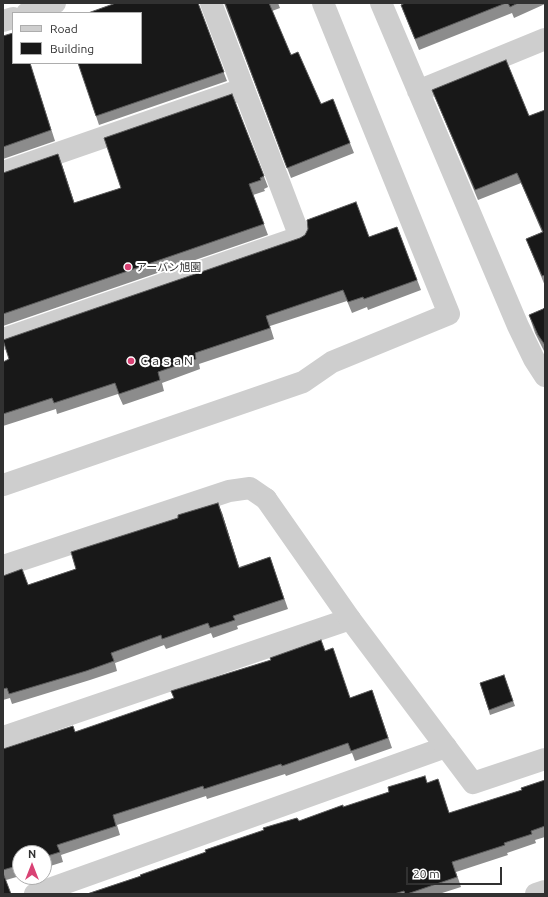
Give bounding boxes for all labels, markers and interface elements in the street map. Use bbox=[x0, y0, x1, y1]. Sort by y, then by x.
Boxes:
legend bbox=[12, 12, 142, 64]
text: Road bbox=[50, 22, 78, 35]
text: Building bbox=[50, 42, 94, 55]
place label: アーバン旭園 bbox=[136, 260, 201, 274]
marker: アーバン旭園 bbox=[123, 262, 133, 272]
place label: ＣａｓａＮ bbox=[139, 354, 194, 368]
marker: ＣａｓａＮ bbox=[126, 356, 136, 366]
north arrow bbox=[12, 845, 52, 885]
text: N bbox=[28, 848, 36, 860]
scale bar bbox=[408, 859, 504, 885]
text: 20 m bbox=[413, 867, 440, 880]

